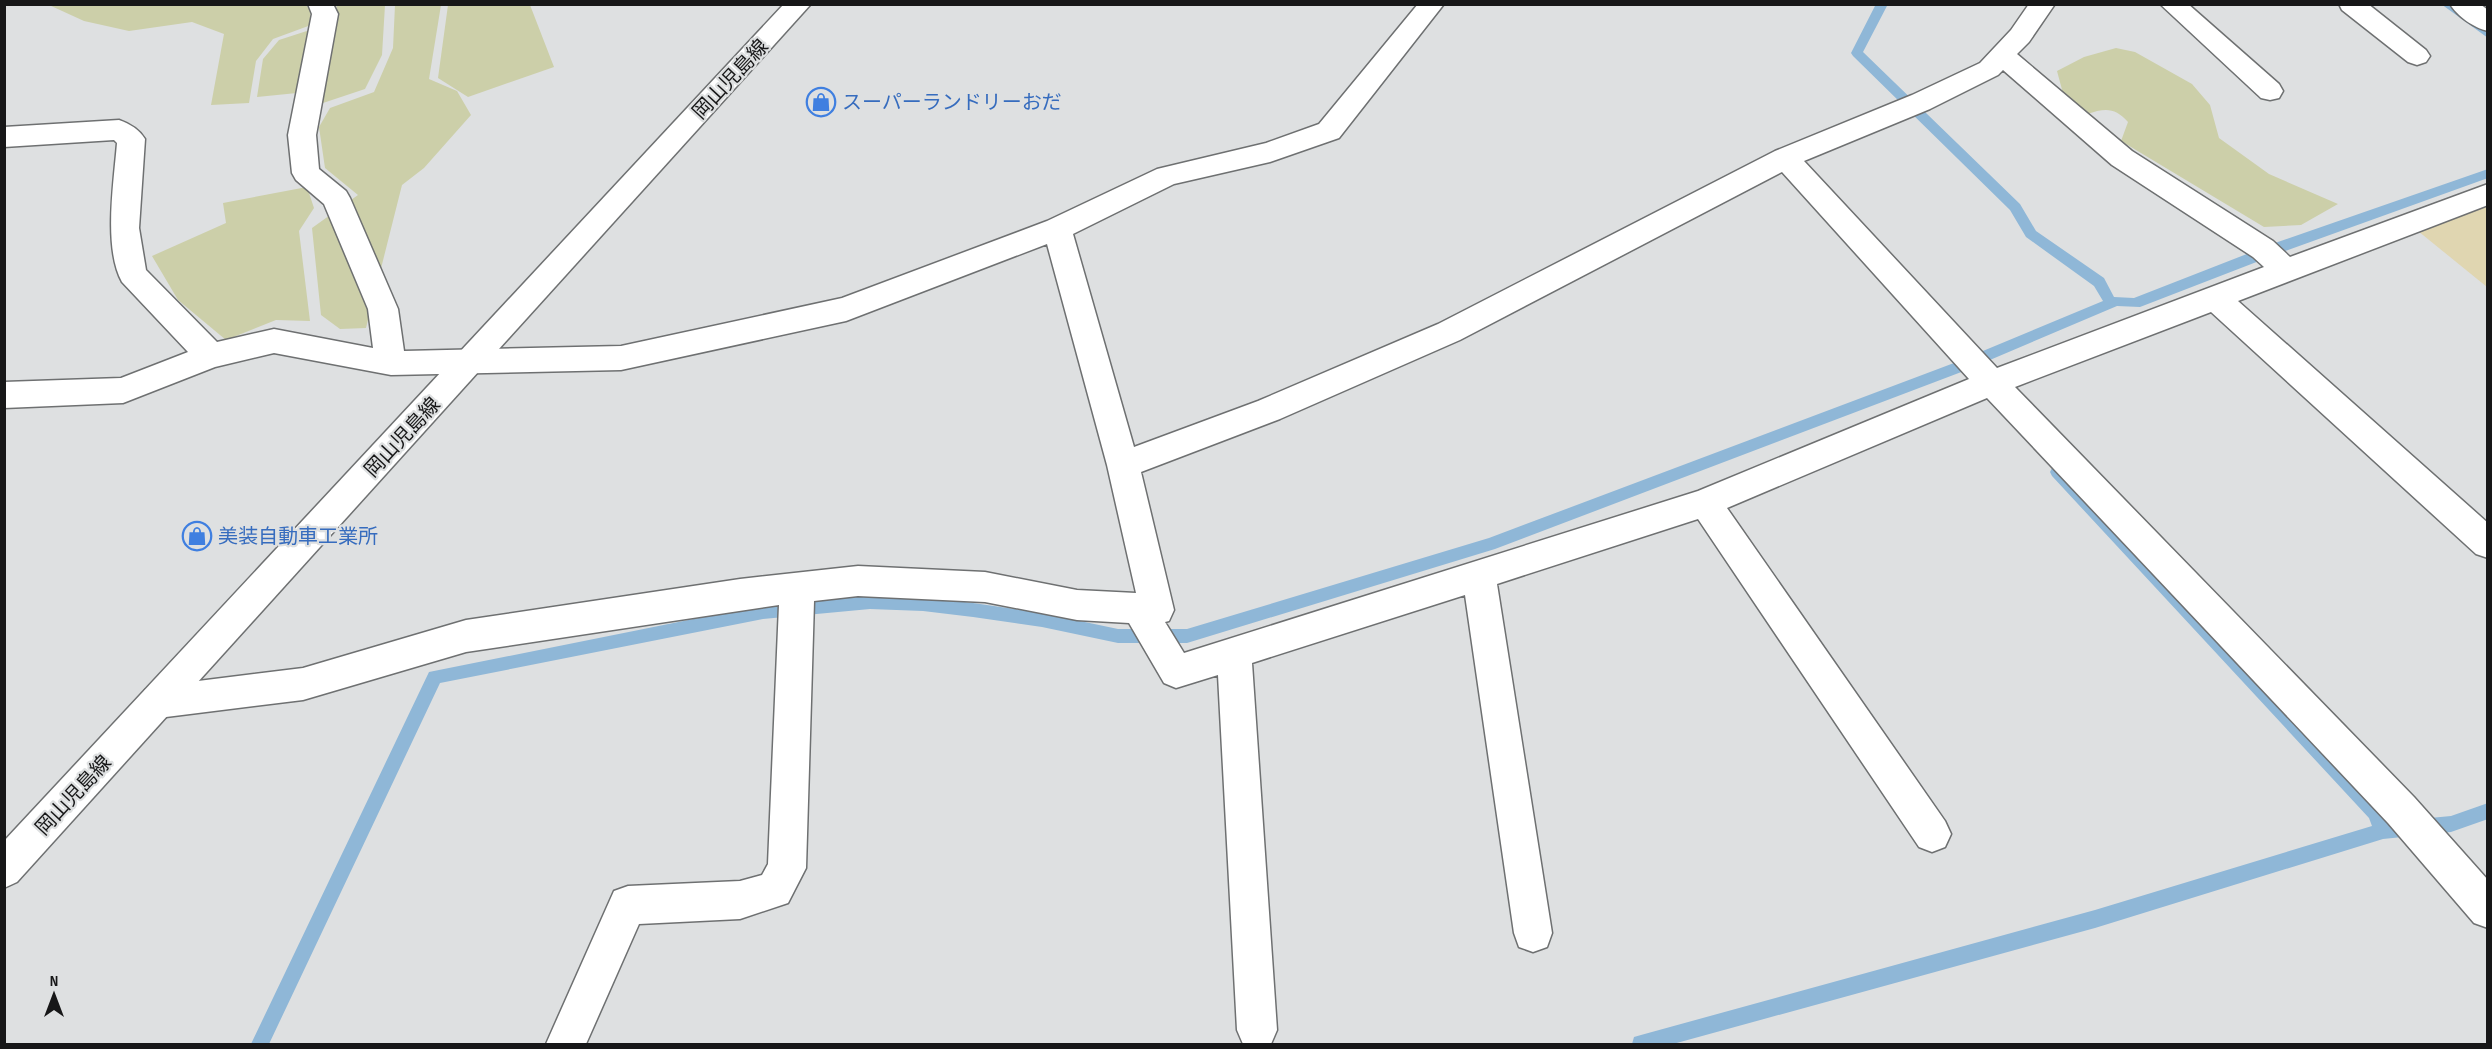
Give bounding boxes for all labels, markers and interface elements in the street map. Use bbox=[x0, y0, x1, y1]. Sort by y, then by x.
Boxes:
street label: 岡山児島線 bbox=[688, 35, 774, 124]
shop icon: スーパーランドリーおだ bbox=[805, 86, 837, 118]
place label: スーパーランドリーおだ bbox=[842, 91, 1062, 115]
street label: 岡山児島線 bbox=[360, 393, 446, 482]
shop icon: 美装自動車工業所 bbox=[181, 520, 213, 552]
place label: 美装自動車工業所 bbox=[218, 525, 378, 549]
street label: 岡山児島線 bbox=[31, 751, 117, 840]
north arrow bbox=[24, 965, 84, 1025]
text: N bbox=[50, 972, 58, 991]

